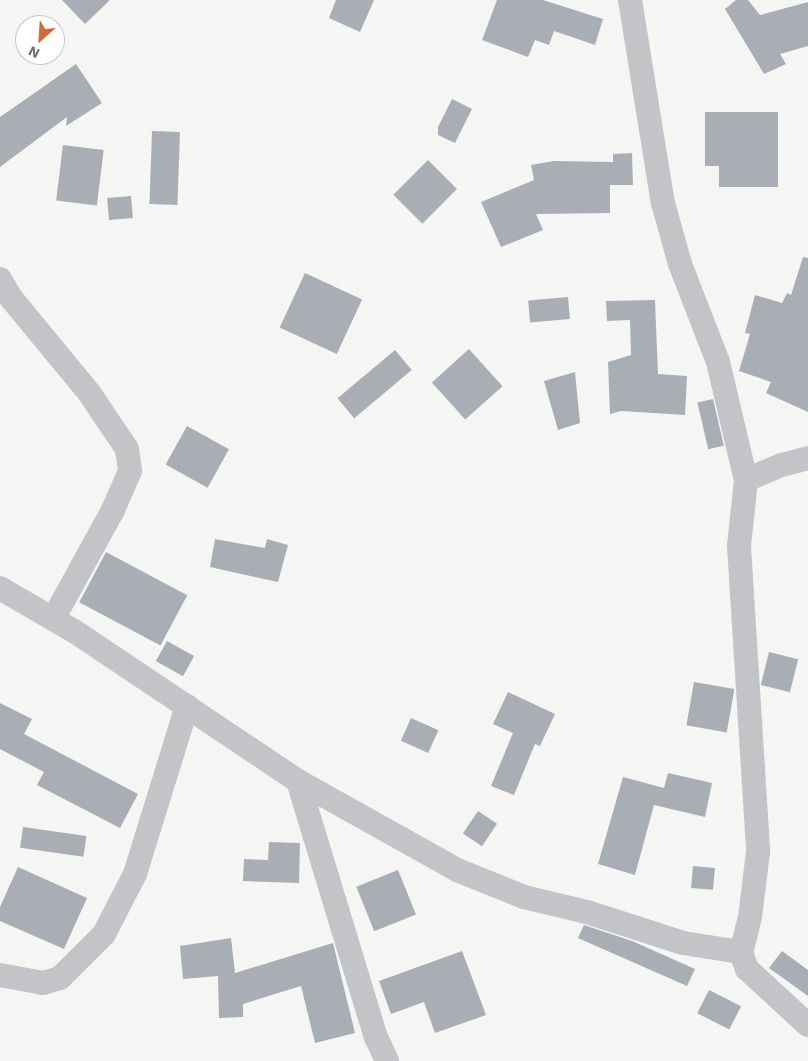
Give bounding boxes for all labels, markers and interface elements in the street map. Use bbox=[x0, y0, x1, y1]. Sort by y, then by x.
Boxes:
north arrow bbox=[15, 15, 65, 65]
text: N bbox=[26, 43, 42, 62]

